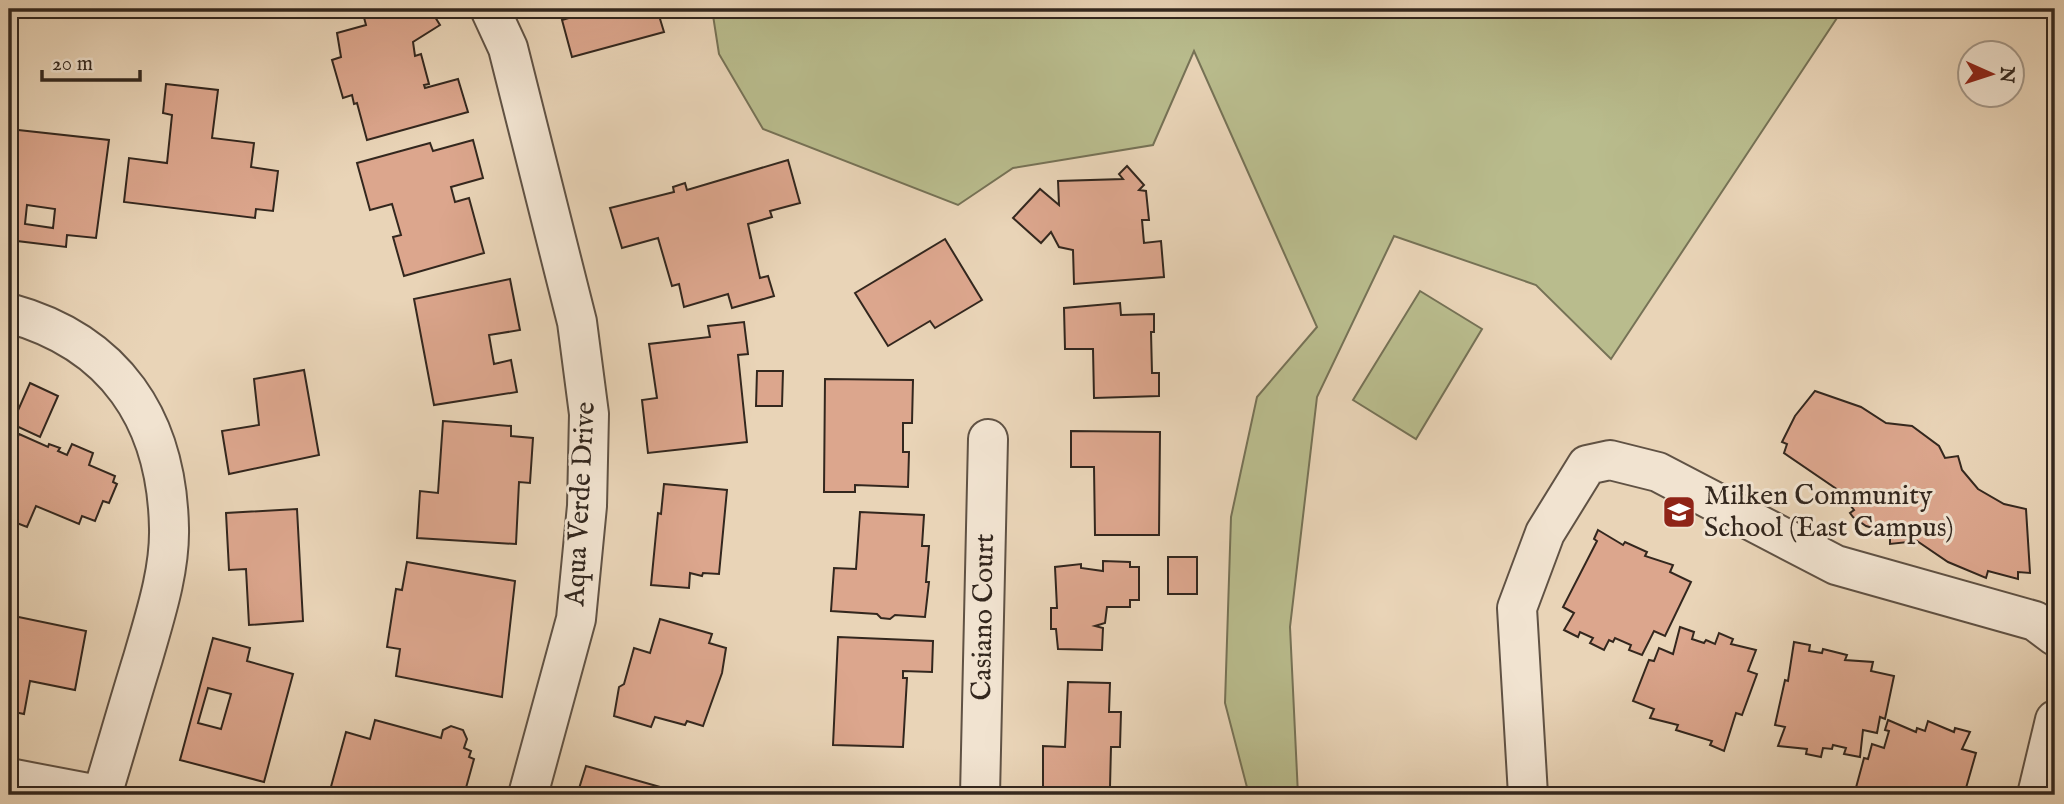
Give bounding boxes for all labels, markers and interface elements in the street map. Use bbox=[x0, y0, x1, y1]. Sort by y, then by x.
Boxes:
scale bar bbox=[42, 38, 140, 82]
north arrow bbox=[1955, 38, 2025, 108]
text: 20 m bbox=[52, 51, 93, 78]
text: N bbox=[1994, 65, 2018, 84]
street label: Aqua Verde Drive bbox=[558, 401, 604, 608]
place label: Milken Community School (East Campus) bbox=[1704, 479, 1954, 546]
school or university icon: Milken Community School (East Campus) bbox=[1660, 493, 1698, 531]
street label: Casiano Court bbox=[965, 533, 1003, 701]

